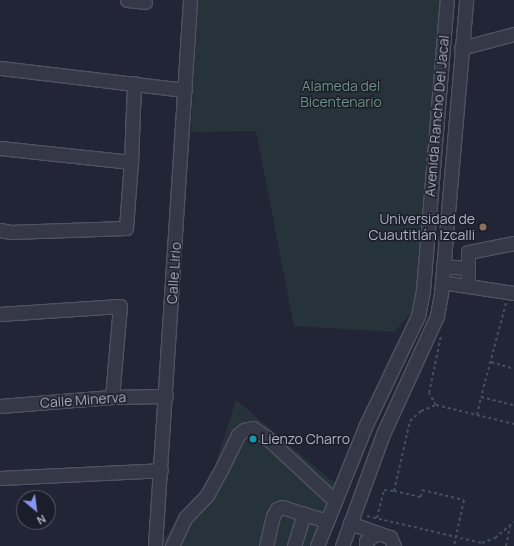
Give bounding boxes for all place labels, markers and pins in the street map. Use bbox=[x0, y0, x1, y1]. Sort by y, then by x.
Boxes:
place label: Universidad de Cuautitlán Izcalli bbox=[369, 211, 475, 244]
marker: Universidad de Cuautitlán Izcalli bbox=[478, 222, 488, 232]
place label: Lienzo Charro bbox=[261, 431, 350, 447]
marker: Lienzo Charro bbox=[248, 434, 258, 444]

